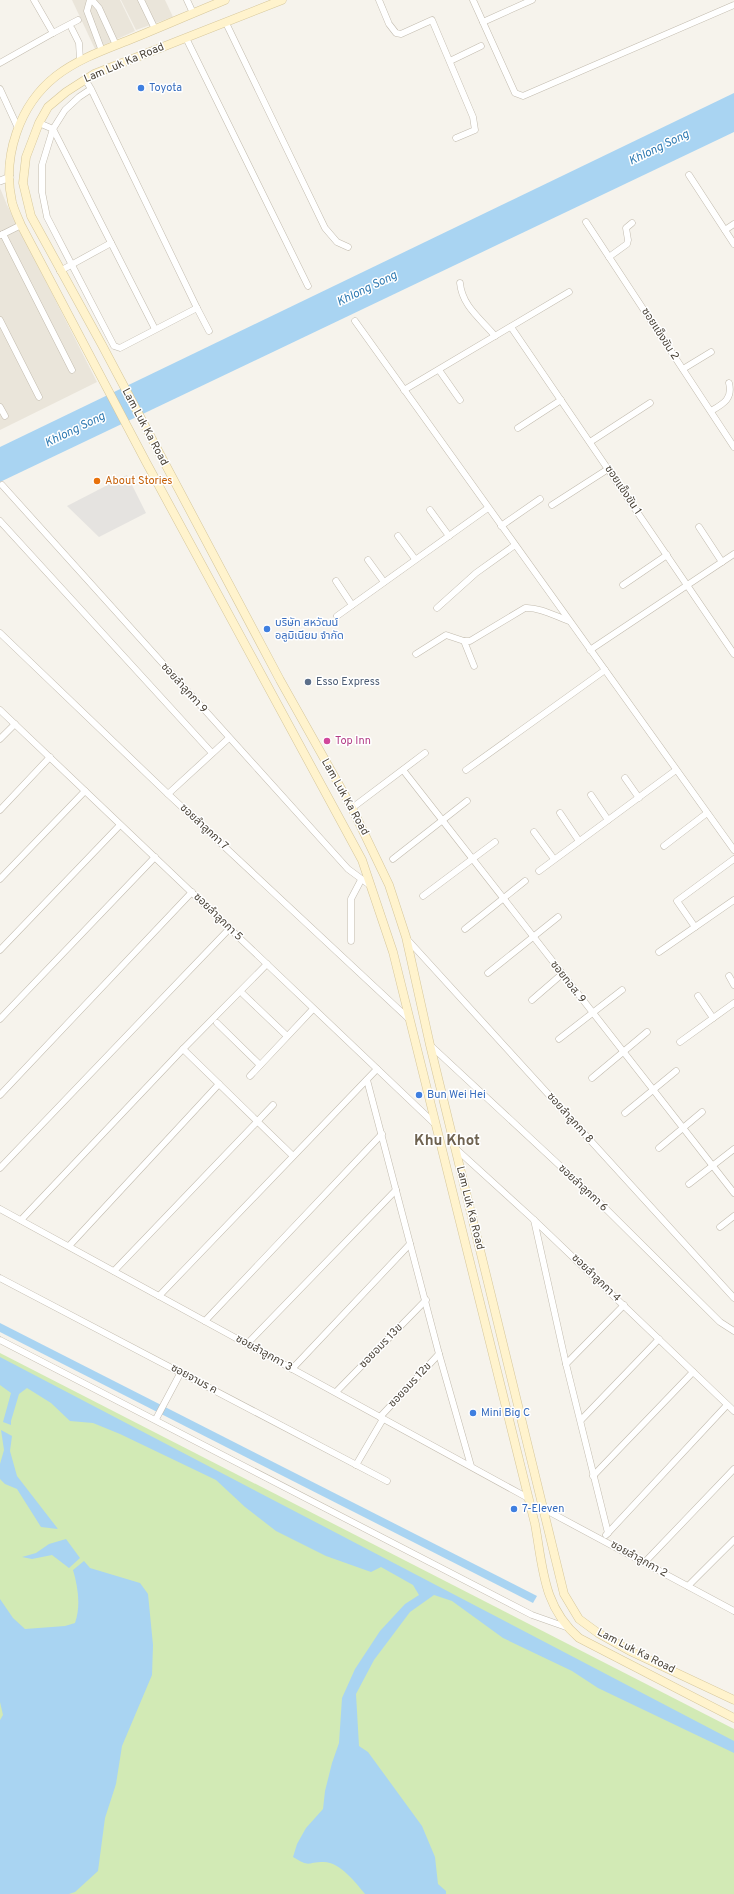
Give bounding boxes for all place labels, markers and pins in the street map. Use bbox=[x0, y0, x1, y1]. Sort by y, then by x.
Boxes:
place label: Toyota bbox=[149, 81, 182, 95]
marker: Toyota bbox=[136, 83, 146, 93]
place label: About Stories bbox=[105, 474, 173, 488]
marker: About Stories bbox=[92, 476, 102, 486]
place label: บริษัท สหวัฒน์ อลูมิเนียม จำกัด bbox=[275, 616, 344, 643]
marker: บริษัท สหวัฒน์ อลูมิเนียม จำกัด bbox=[262, 624, 272, 634]
place label: Esso Express bbox=[316, 675, 380, 689]
marker: Esso Express bbox=[303, 677, 313, 687]
place label: Top Inn bbox=[335, 734, 371, 748]
marker: Top Inn bbox=[322, 736, 332, 746]
place label: Bun Wei Hei bbox=[427, 1088, 486, 1102]
marker: Bun Wei Hei bbox=[414, 1090, 424, 1100]
place label: Mini Big C bbox=[481, 1406, 530, 1420]
marker: Mini Big C bbox=[468, 1408, 478, 1418]
place label: 7-Eleven bbox=[522, 1502, 564, 1516]
marker: 7-Eleven bbox=[509, 1504, 519, 1514]

